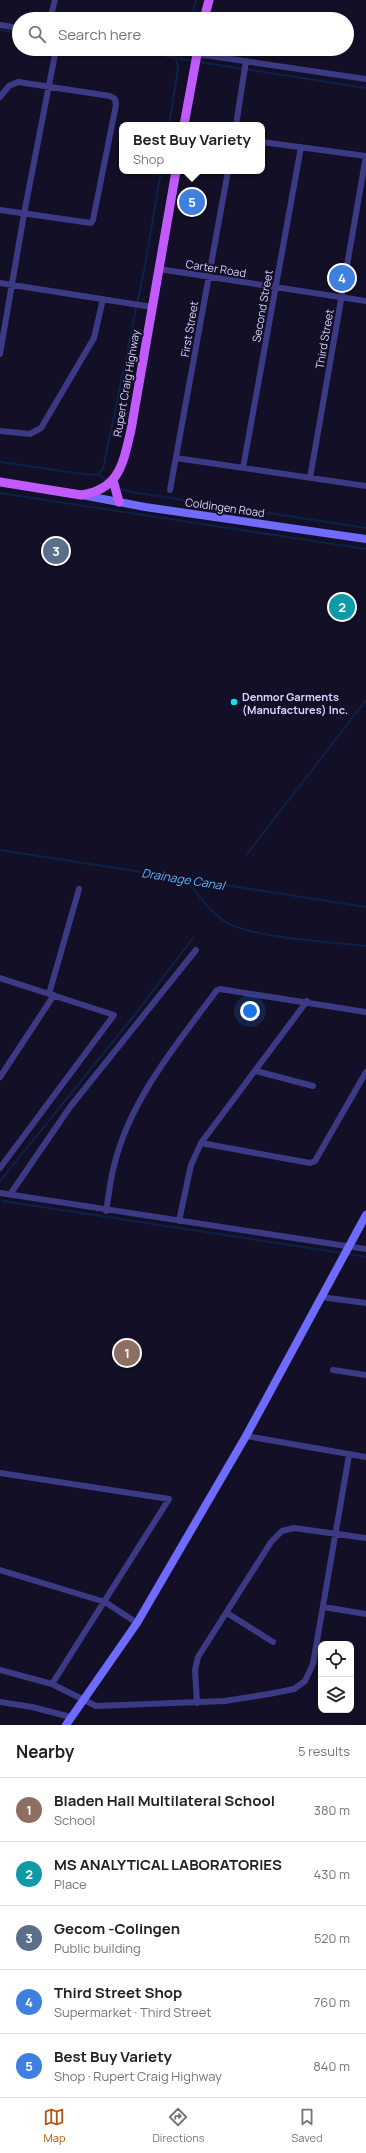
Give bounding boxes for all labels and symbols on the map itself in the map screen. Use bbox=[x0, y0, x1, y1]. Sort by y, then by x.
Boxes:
pin: 5 bbox=[179, 187, 205, 217]
street label: Carter Road bbox=[185, 256, 247, 280]
pin: 4 bbox=[329, 263, 355, 293]
street label: Second Street bbox=[248, 269, 276, 343]
street label: First Street bbox=[177, 300, 201, 358]
street label: Third Street bbox=[311, 308, 337, 370]
street label: Rupert Craig Highway bbox=[109, 328, 143, 438]
street label: Coldingen Road bbox=[184, 494, 266, 520]
pin: 3 bbox=[43, 536, 69, 566]
pin: 2 bbox=[329, 592, 355, 622]
place label: Denmor Garments (Manufactures) Inc. bbox=[242, 689, 348, 717]
marker: Denmor Garments (Manufactures) Inc. bbox=[229, 697, 239, 707]
water label: Drainage Canal bbox=[140, 864, 228, 894]
your location bbox=[240, 1001, 260, 1021]
pin: 1 bbox=[114, 1338, 140, 1368]

